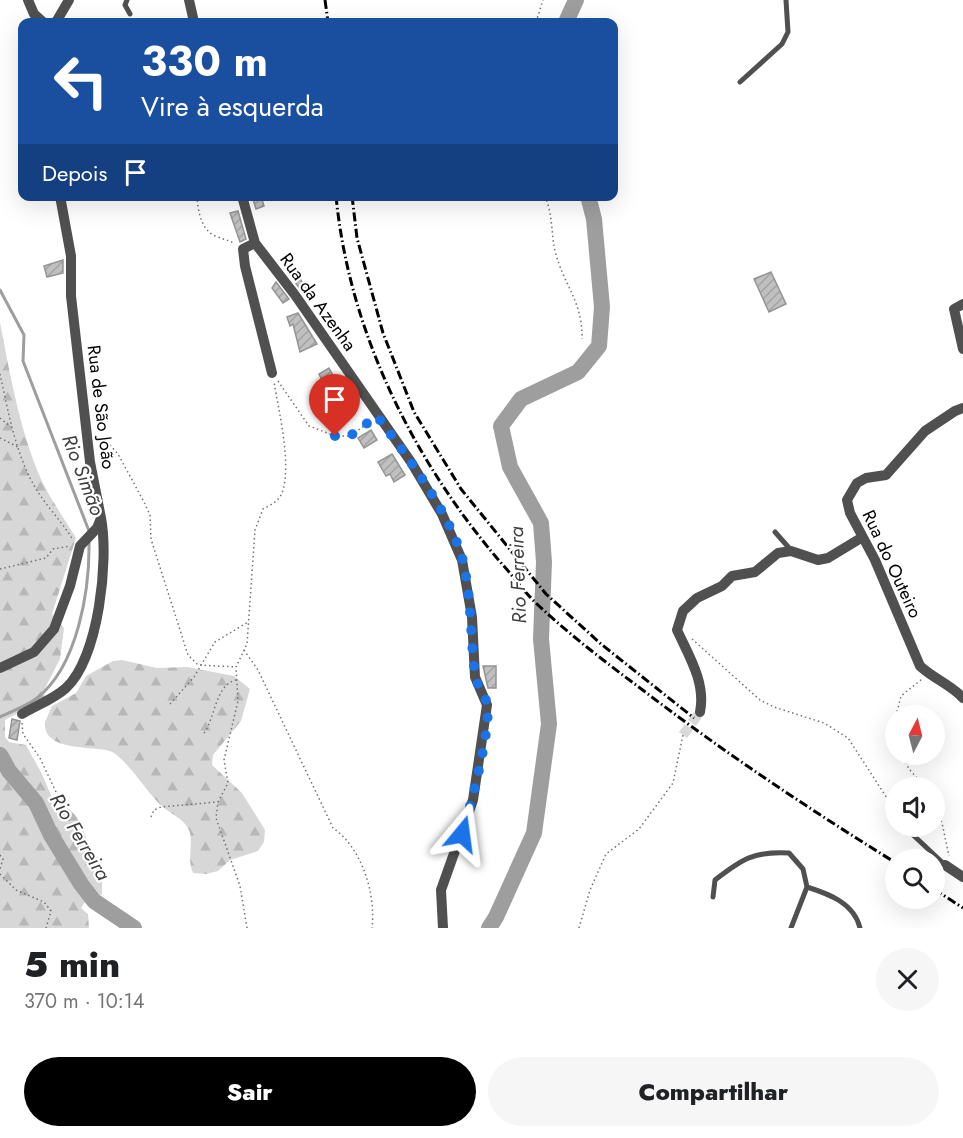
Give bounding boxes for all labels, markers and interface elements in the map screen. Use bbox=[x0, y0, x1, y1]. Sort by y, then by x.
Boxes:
text: 330 m bbox=[141, 31, 268, 92]
icon: left bbox=[42, 42, 120, 120]
text: Vire à esquerda bbox=[141, 87, 324, 126]
icon: arrive bbox=[119, 156, 152, 189]
text: Depois bbox=[42, 157, 107, 189]
street label: Rua da Azenha bbox=[274, 248, 362, 356]
street label: Rua de São João bbox=[80, 343, 122, 471]
pin bbox=[309, 374, 360, 436]
icon: arrive bbox=[318, 383, 351, 416]
water label: Rio Simão bbox=[54, 430, 112, 520]
street label: Rua do Outeiro bbox=[856, 506, 929, 623]
water label: Rio Ferreira bbox=[502, 526, 534, 624]
north arrow bbox=[885, 705, 945, 765]
map controls bbox=[885, 705, 945, 909]
button: sound bbox=[885, 777, 945, 837]
water label: Rio Ferreira bbox=[42, 788, 118, 886]
position arrow bbox=[430, 802, 494, 866]
button: search bbox=[885, 849, 945, 909]
text: 5 min bbox=[24, 938, 120, 990]
button: close bbox=[876, 948, 939, 1011]
text: 370 m · 10:14 bbox=[24, 987, 144, 1016]
button: Sair bbox=[24, 1057, 476, 1126]
button: Compartilhar bbox=[488, 1057, 939, 1126]

